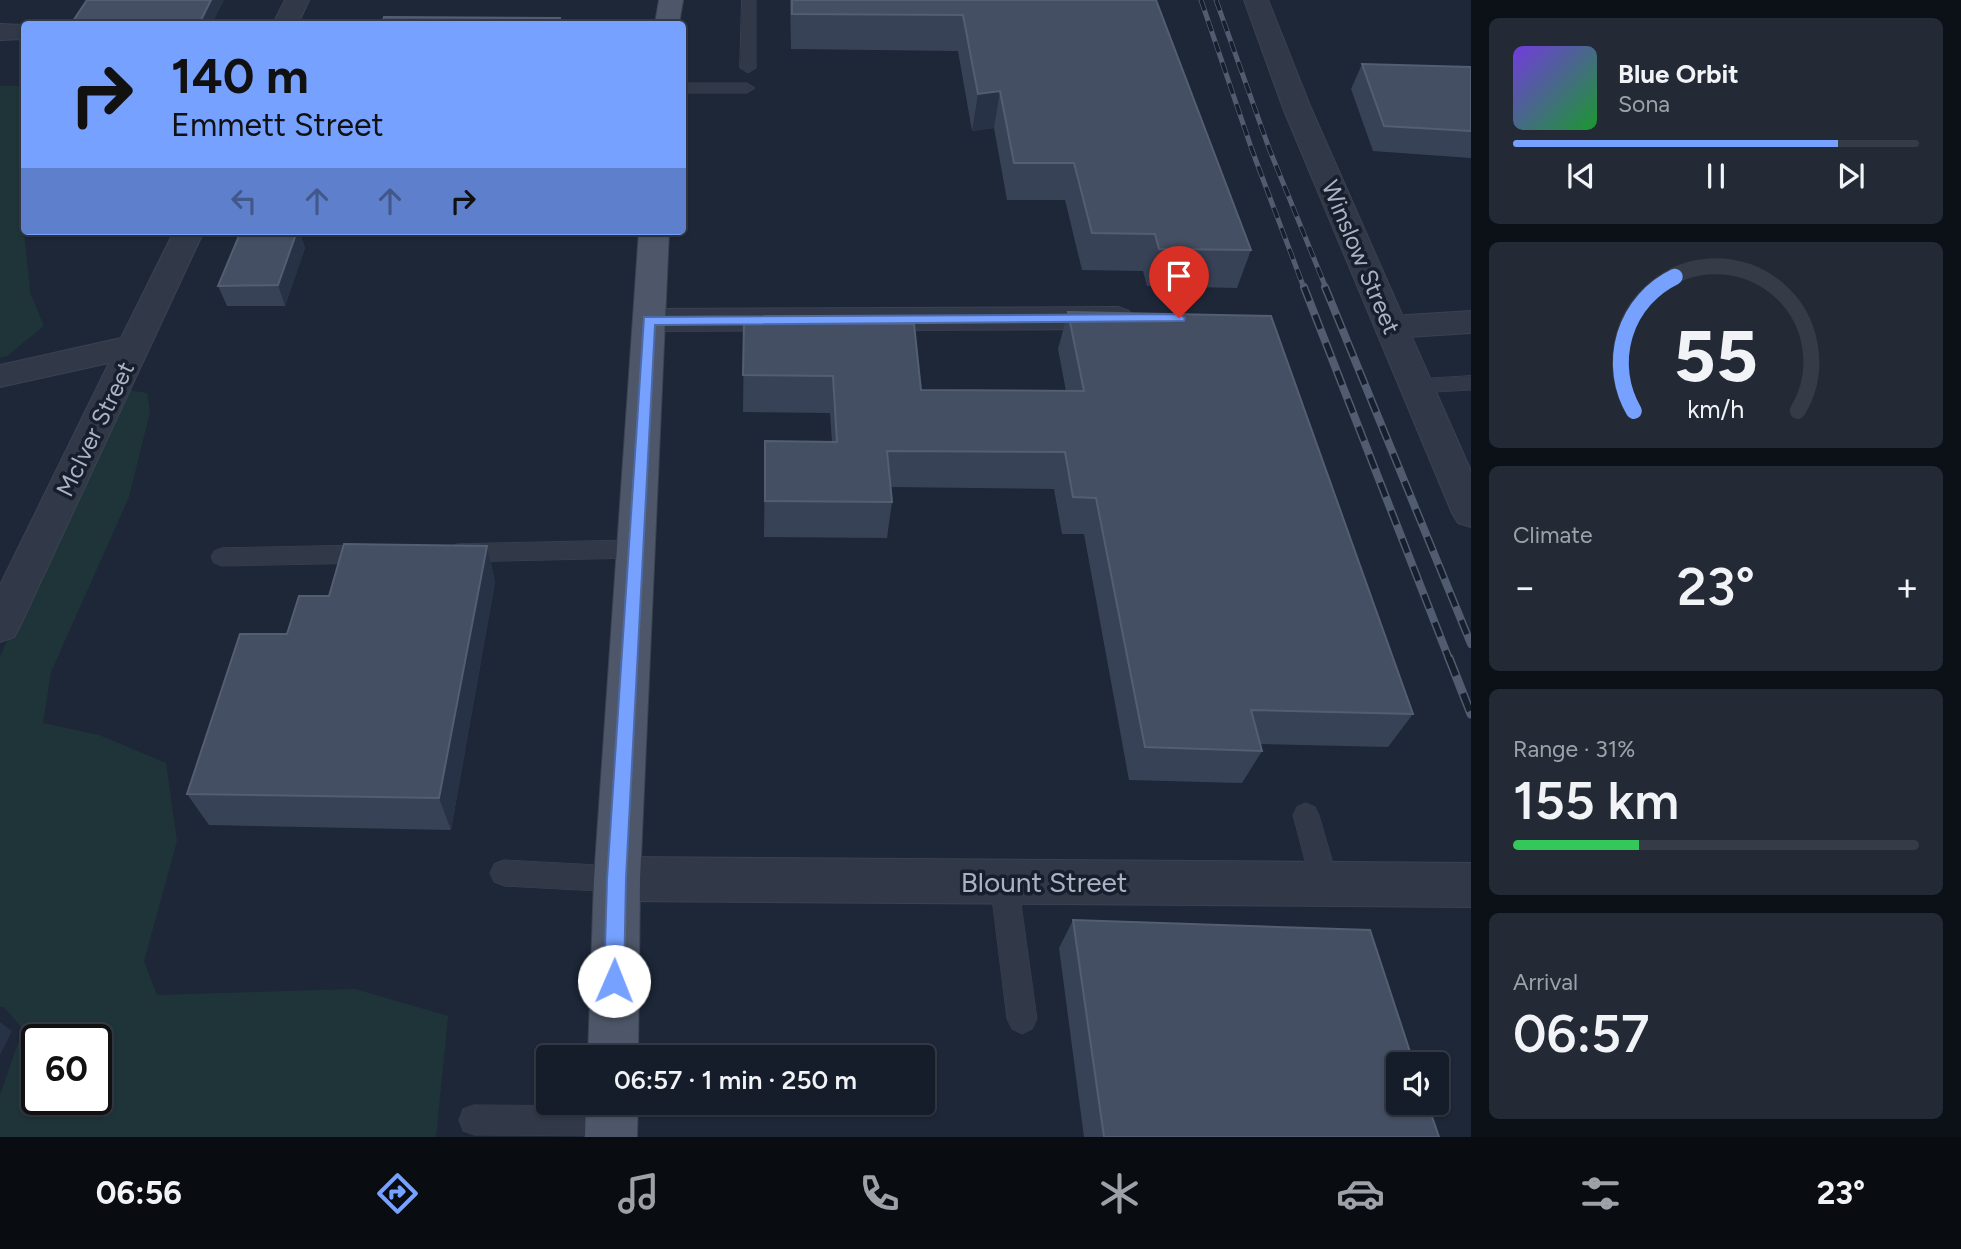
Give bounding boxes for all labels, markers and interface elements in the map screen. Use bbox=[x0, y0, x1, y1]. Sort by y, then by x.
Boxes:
text: 140 m bbox=[171, 46, 309, 105]
icon: right bbox=[56, 49, 147, 140]
text: Blue Orbit bbox=[1618, 58, 1739, 90]
text: Sona bbox=[1618, 90, 1670, 118]
text: Emmett Street bbox=[171, 106, 384, 144]
icon: previous bbox=[1562, 157, 1600, 195]
icon: pause bbox=[1697, 157, 1735, 195]
icon: next bbox=[1832, 157, 1870, 195]
street label: Winslow Street bbox=[1316, 176, 1406, 338]
icon: left bbox=[225, 182, 263, 220]
icon: ahead bbox=[298, 182, 336, 220]
icon: ahead bbox=[371, 182, 409, 220]
icon: right bbox=[444, 182, 482, 220]
pin bbox=[1149, 246, 1209, 318]
icon: arrive bbox=[1160, 257, 1198, 295]
text: 55 bbox=[1674, 312, 1758, 399]
street label: McIver Street bbox=[50, 357, 140, 501]
text: km/h bbox=[1687, 393, 1745, 423]
text: Climate bbox=[1513, 521, 1592, 549]
text: 23° bbox=[1677, 556, 1755, 618]
text: − bbox=[1513, 564, 1537, 610]
text: + bbox=[1895, 564, 1919, 610]
text: Range · 31% bbox=[1513, 735, 1635, 763]
text: 155 km bbox=[1513, 770, 1679, 832]
street label: Blount Street bbox=[961, 865, 1127, 899]
position arrow bbox=[577, 944, 651, 1018]
text: Arrival bbox=[1513, 968, 1578, 996]
text: 06:57 bbox=[1513, 1003, 1650, 1065]
speed limit sign: 60 bbox=[21, 1024, 112, 1115]
map controls bbox=[1386, 1052, 1449, 1115]
button: sound bbox=[1386, 1052, 1449, 1115]
text: 06:57 · 1 min · 250 m bbox=[614, 1064, 857, 1096]
icon: directions bbox=[373, 1169, 422, 1218]
icon: music bbox=[614, 1169, 663, 1218]
icon: phone bbox=[855, 1169, 904, 1218]
icon: climate bbox=[1095, 1169, 1144, 1218]
icon: car bbox=[1336, 1169, 1385, 1218]
icon: filters bbox=[1576, 1169, 1625, 1218]
text: 06:56 bbox=[96, 1174, 182, 1212]
text: 23° bbox=[1817, 1174, 1865, 1212]

